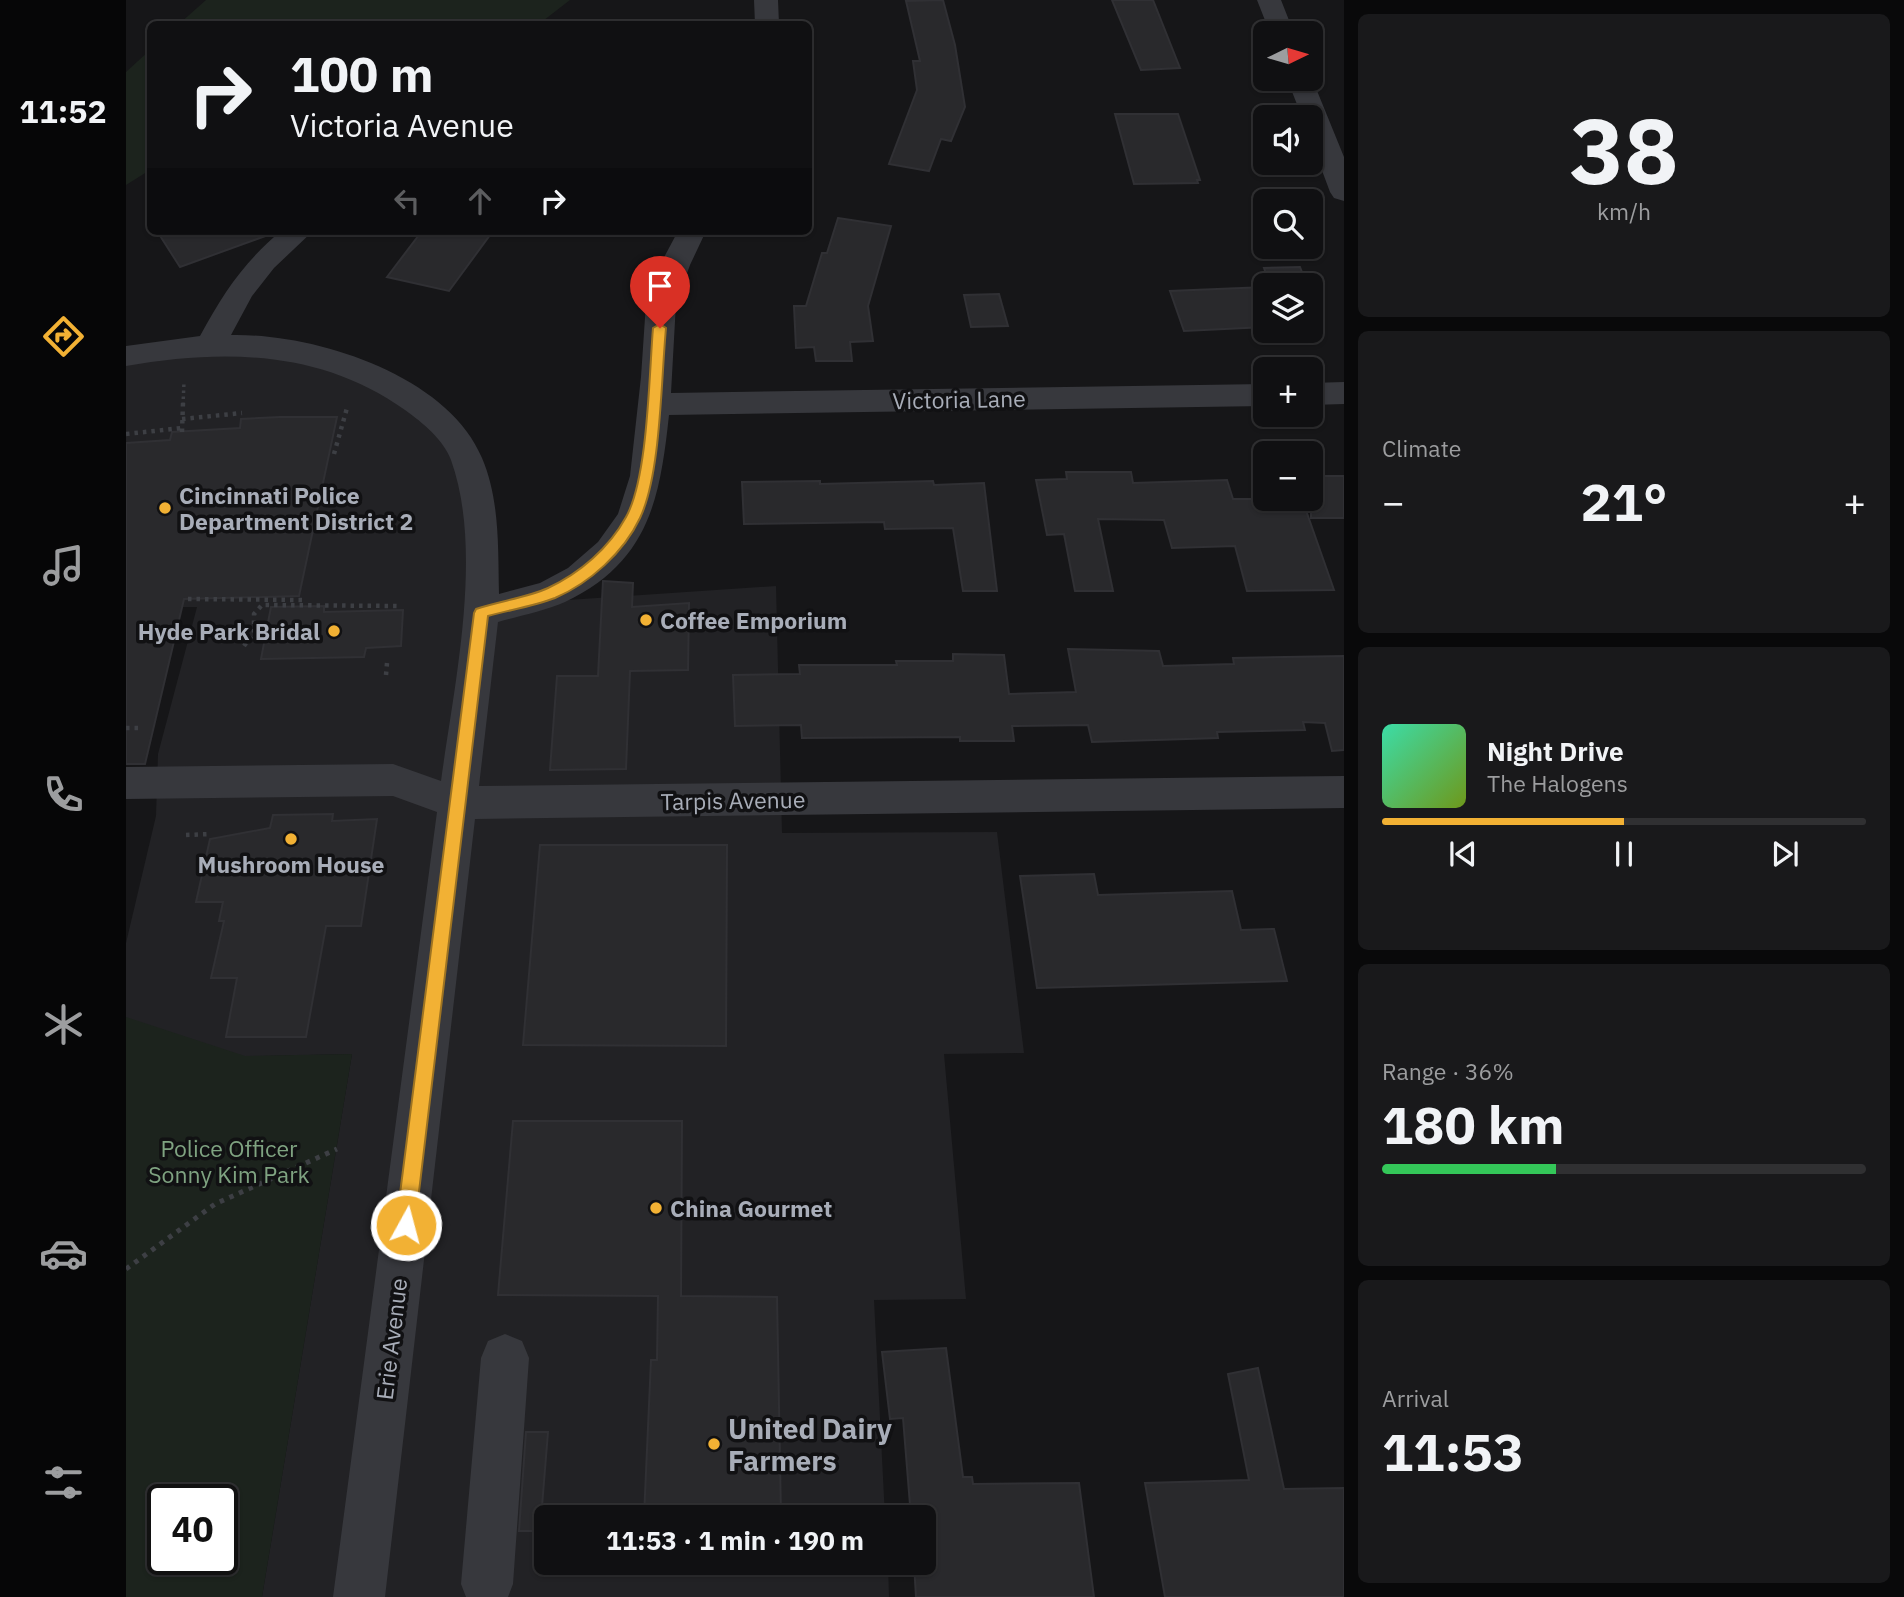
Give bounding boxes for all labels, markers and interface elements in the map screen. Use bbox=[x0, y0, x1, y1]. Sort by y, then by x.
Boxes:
north arrow bbox=[1253, 21, 1323, 91]
map controls bbox=[1253, 21, 1323, 511]
text: 100 m bbox=[290, 42, 434, 105]
icon: right bbox=[175, 49, 266, 140]
text: 11:52 bbox=[19, 90, 107, 132]
text: 38 bbox=[1569, 91, 1679, 209]
text: Victoria Avenue bbox=[290, 104, 514, 146]
button: sound bbox=[1253, 105, 1323, 175]
icon: left bbox=[388, 182, 426, 220]
icon: ahead bbox=[461, 182, 499, 220]
icon: right bbox=[534, 182, 572, 220]
button: search bbox=[1253, 189, 1323, 259]
text: km/h bbox=[1597, 196, 1651, 226]
pin bbox=[630, 256, 690, 328]
icon: arrive bbox=[641, 267, 679, 305]
button: layers bbox=[1253, 273, 1323, 343]
icon: directions bbox=[39, 312, 88, 361]
button: + bbox=[1253, 357, 1323, 427]
street label: Victoria Lane bbox=[892, 383, 1026, 415]
text: Climate bbox=[1382, 433, 1461, 463]
button: − bbox=[1253, 441, 1323, 511]
text: 21° bbox=[1581, 468, 1667, 535]
text: − bbox=[1382, 477, 1405, 526]
text: + bbox=[1843, 477, 1866, 526]
place label: Cincinnati Police Department District 2 bbox=[179, 480, 413, 536]
marker: Cincinnati Police Department District 2 bbox=[157, 500, 173, 516]
icon: music bbox=[39, 541, 88, 590]
place label: Coffee Emporium bbox=[660, 605, 847, 635]
marker: Coffee Emporium bbox=[638, 612, 654, 628]
place label: Hyde Park Bridal bbox=[138, 616, 320, 646]
marker: Hyde Park Bridal bbox=[326, 623, 342, 639]
text: Night Drive bbox=[1487, 734, 1624, 768]
text: The Halogens bbox=[1487, 768, 1628, 798]
icon: phone bbox=[39, 770, 88, 819]
street label: Tarpis Avenue bbox=[660, 784, 806, 816]
marker: Mushroom House bbox=[283, 831, 299, 847]
icon: previous bbox=[1444, 835, 1482, 873]
icon: pause bbox=[1605, 835, 1643, 873]
icon: next bbox=[1766, 835, 1804, 873]
place label: Mushroom House bbox=[198, 849, 384, 879]
icon: climate bbox=[39, 1000, 88, 1049]
text: Range · 36% bbox=[1382, 1056, 1514, 1086]
text: 180 km bbox=[1382, 1091, 1564, 1158]
park label: Police Officer Sonny Kim Park bbox=[148, 1133, 310, 1189]
position arrow bbox=[369, 1188, 443, 1262]
place label: China Gourmet bbox=[670, 1193, 832, 1223]
marker: China Gourmet bbox=[648, 1200, 664, 1216]
icon: car bbox=[39, 1229, 88, 1278]
street label: Erie Avenue bbox=[369, 1276, 413, 1402]
text: Arrival bbox=[1382, 1383, 1449, 1413]
place label: United Dairy Farmers bbox=[728, 1410, 892, 1479]
text: 11:53 bbox=[1382, 1418, 1524, 1485]
marker: United Dairy Farmers bbox=[706, 1436, 722, 1452]
icon: filters bbox=[39, 1458, 88, 1507]
speed limit sign: 40 bbox=[147, 1484, 238, 1575]
text: 11:53 · 1 min · 190 m bbox=[606, 1523, 864, 1557]

